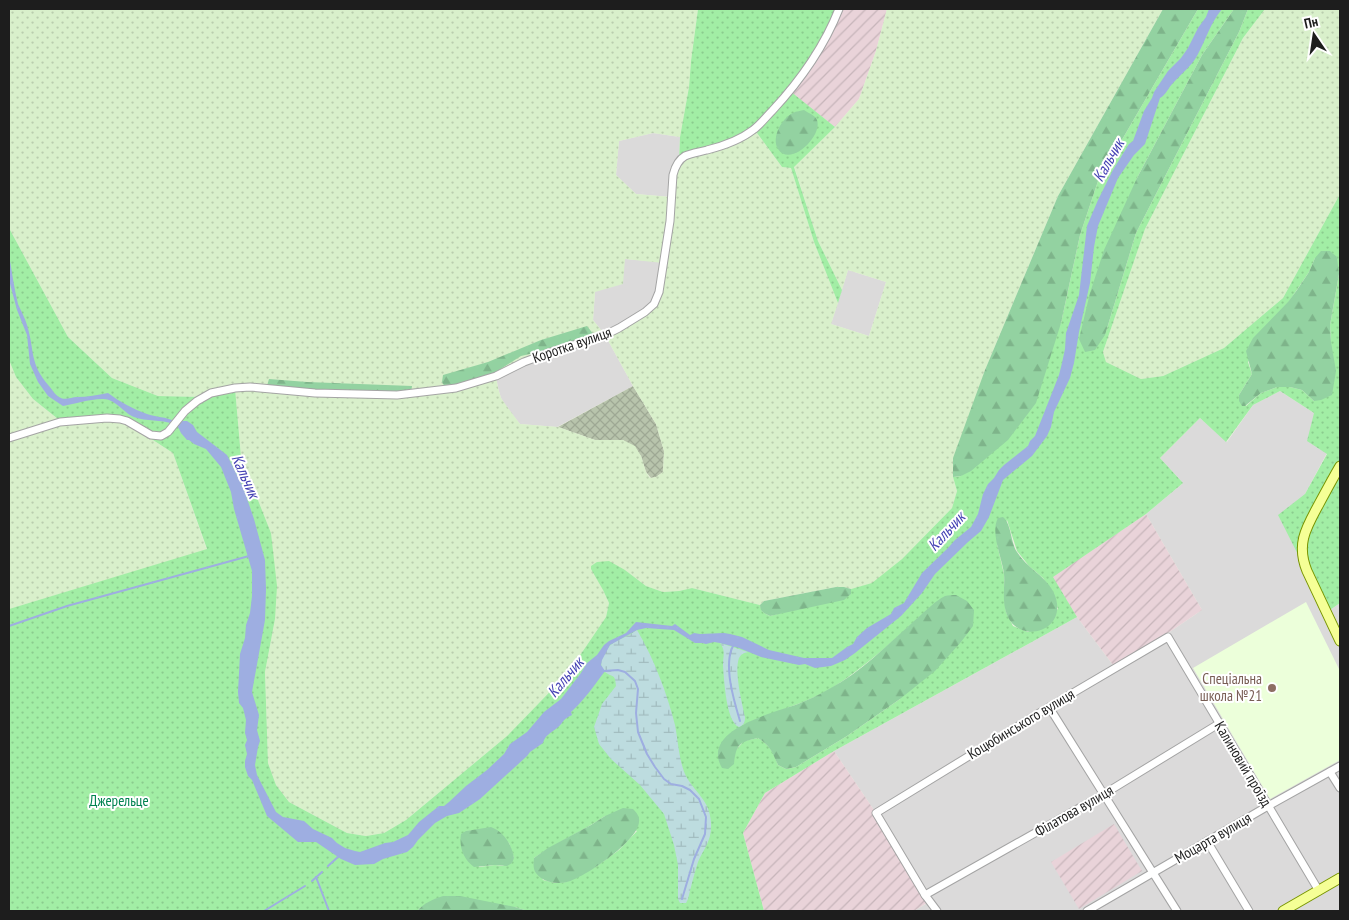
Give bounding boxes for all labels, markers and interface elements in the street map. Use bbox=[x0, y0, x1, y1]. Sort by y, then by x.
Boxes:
north arrow bbox=[1289, 10, 1339, 60]
text: Пн bbox=[1302, 12, 1320, 33]
water label: Кальчик bbox=[1088, 134, 1129, 185]
street label: Коротка вулиця bbox=[530, 322, 614, 367]
water label: Кальчик bbox=[228, 451, 265, 503]
water label: Кальчик bbox=[923, 506, 970, 555]
water label: Кальчик bbox=[543, 652, 589, 701]
place label: Спеціальна школа №21 bbox=[1200, 669, 1262, 705]
marker: Спеціальна школа №21 bbox=[1266, 682, 1278, 694]
street label: Коцюбинського вулиця bbox=[964, 684, 1078, 763]
street label: Калиновий проїзд bbox=[1210, 718, 1277, 810]
street label: Філатова вулиця bbox=[1031, 780, 1117, 841]
park label: Джерельце bbox=[89, 791, 149, 810]
street label: Моцарта вулиця bbox=[1171, 808, 1255, 867]

